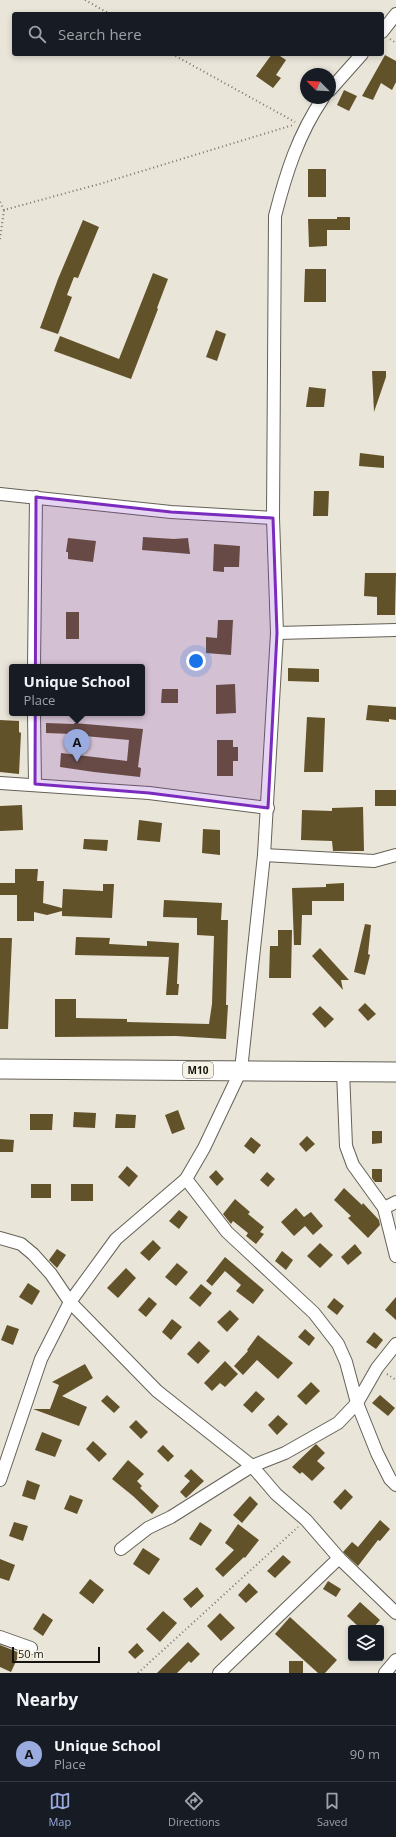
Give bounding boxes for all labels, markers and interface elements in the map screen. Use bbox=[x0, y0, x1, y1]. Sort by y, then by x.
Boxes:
search box bbox=[12, 12, 384, 56]
icon: search bbox=[26, 23, 48, 45]
text: Search here bbox=[58, 24, 142, 44]
north arrow bbox=[300, 68, 336, 104]
your location bbox=[186, 651, 206, 671]
popup bbox=[9, 664, 145, 716]
text: Unique School bbox=[24, 671, 130, 691]
text: Place bbox=[24, 691, 55, 709]
pin: A bbox=[64, 729, 90, 762]
road number: M10 bbox=[183, 1062, 213, 1078]
map controls bbox=[348, 1625, 384, 1661]
button: layers bbox=[348, 1625, 384, 1661]
scale bar bbox=[12, 1645, 100, 1664]
text: 50 m bbox=[18, 1646, 44, 1661]
text: Nearby bbox=[16, 1688, 78, 1711]
text: Unique School bbox=[54, 1735, 161, 1755]
text: A bbox=[25, 1745, 33, 1763]
text: 90 m bbox=[350, 1745, 380, 1763]
text: Place bbox=[54, 1755, 86, 1773]
tab: Map bbox=[48, 1790, 71, 1829]
tab: Directions bbox=[168, 1790, 220, 1829]
tab: Saved bbox=[317, 1790, 348, 1829]

